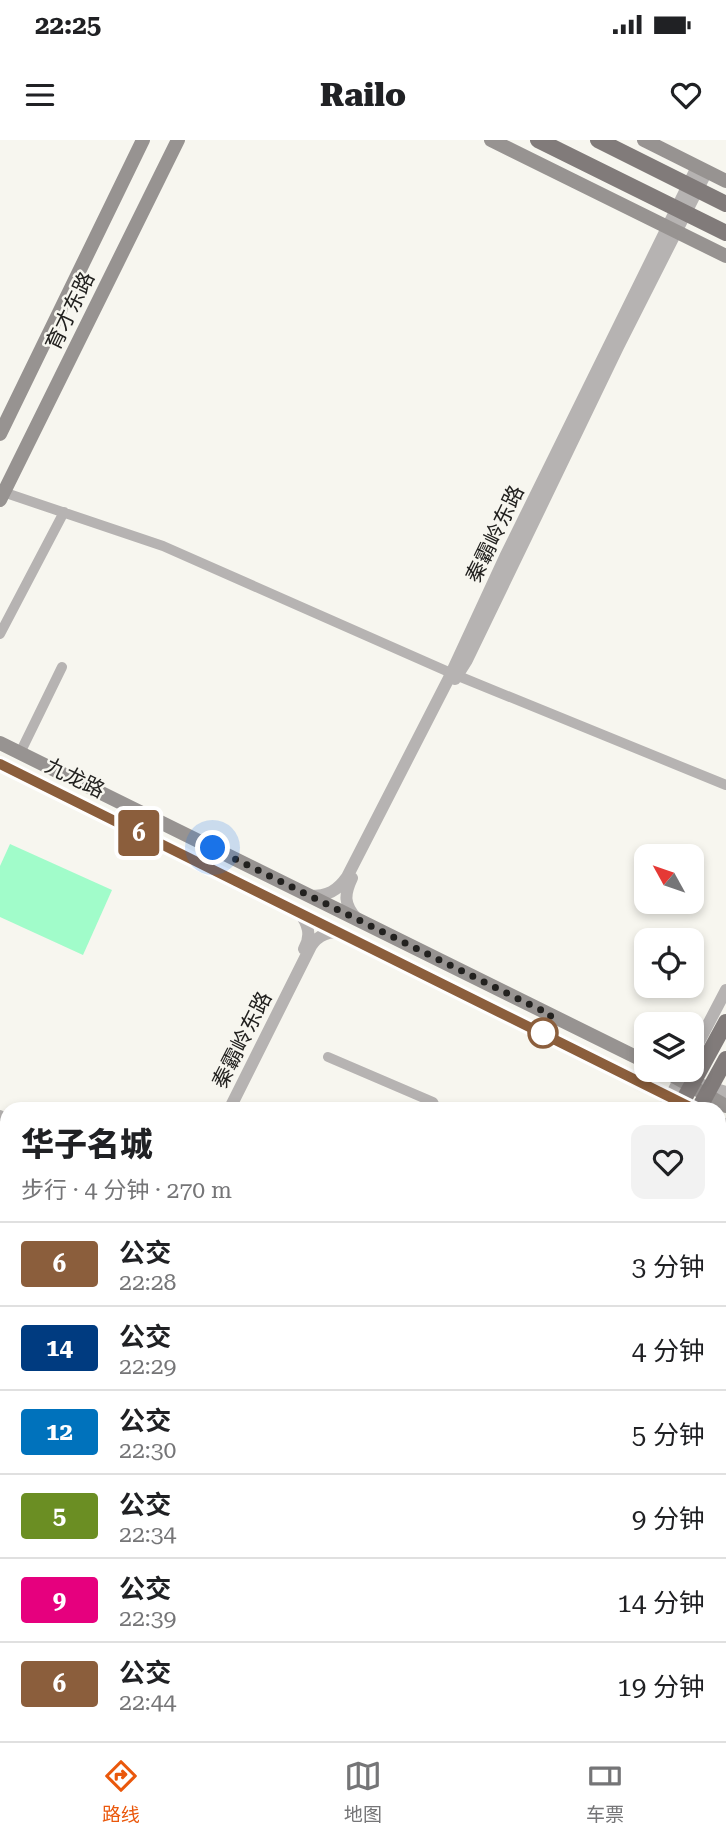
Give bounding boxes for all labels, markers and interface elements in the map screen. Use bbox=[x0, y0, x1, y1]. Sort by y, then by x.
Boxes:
text: 22:25 bbox=[35, 10, 101, 40]
icon: menu bbox=[21, 76, 59, 114]
text: Railo bbox=[320, 76, 406, 114]
icon: heart bbox=[667, 76, 705, 114]
street label: 育才东路 bbox=[41, 268, 99, 354]
street label: 秦霸岭东路 bbox=[461, 482, 529, 586]
street label: 九龙路 bbox=[41, 753, 109, 803]
line badge: 6 bbox=[116, 810, 162, 856]
text: 6 bbox=[132, 819, 146, 847]
your location bbox=[195, 830, 230, 865]
north arrow bbox=[634, 844, 704, 914]
map controls bbox=[634, 844, 704, 1082]
button: locate bbox=[634, 928, 704, 998]
street label: 秦霸岭东路 bbox=[207, 988, 277, 1092]
button: layers bbox=[634, 1012, 704, 1082]
unlabelled marker bbox=[528, 1018, 558, 1048]
text: 华子名城 bbox=[21, 1125, 153, 1164]
button: heart bbox=[631, 1125, 705, 1199]
text: 步行 · 4 分钟 · 270 m bbox=[21, 1177, 232, 1204]
text: 公交 bbox=[119, 1238, 171, 1268]
text: 6 bbox=[53, 1250, 66, 1278]
text: 3 分钟 bbox=[632, 1252, 705, 1282]
text: 22:28 bbox=[119, 1269, 176, 1296]
text: 公交 bbox=[119, 1322, 171, 1352]
text: 14 bbox=[46, 1334, 73, 1362]
text: 4 分钟 bbox=[632, 1336, 705, 1366]
text: 22:29 bbox=[119, 1353, 176, 1380]
text: 公交 bbox=[119, 1406, 171, 1436]
text: 12 bbox=[46, 1418, 73, 1446]
text: 5 分钟 bbox=[632, 1420, 705, 1450]
text: 22:30 bbox=[119, 1437, 176, 1464]
text: 公交 bbox=[119, 1490, 171, 1520]
text: 5 bbox=[53, 1502, 66, 1530]
text: 9 分钟 bbox=[632, 1504, 705, 1534]
text: 22:34 bbox=[119, 1521, 176, 1548]
text: 公交 bbox=[119, 1574, 171, 1604]
text: 9 bbox=[53, 1586, 66, 1614]
text: 14 分钟 bbox=[617, 1588, 705, 1618]
text: 22:39 bbox=[119, 1605, 176, 1632]
text: 公交 bbox=[119, 1658, 171, 1688]
text: 6 bbox=[53, 1670, 66, 1698]
text: 19 分钟 bbox=[617, 1672, 705, 1702]
text: 22:44 bbox=[119, 1689, 176, 1716]
tab: 路线 bbox=[102, 1757, 140, 1826]
tab: 地图 bbox=[344, 1757, 382, 1826]
tab: 车票 bbox=[586, 1757, 624, 1826]

